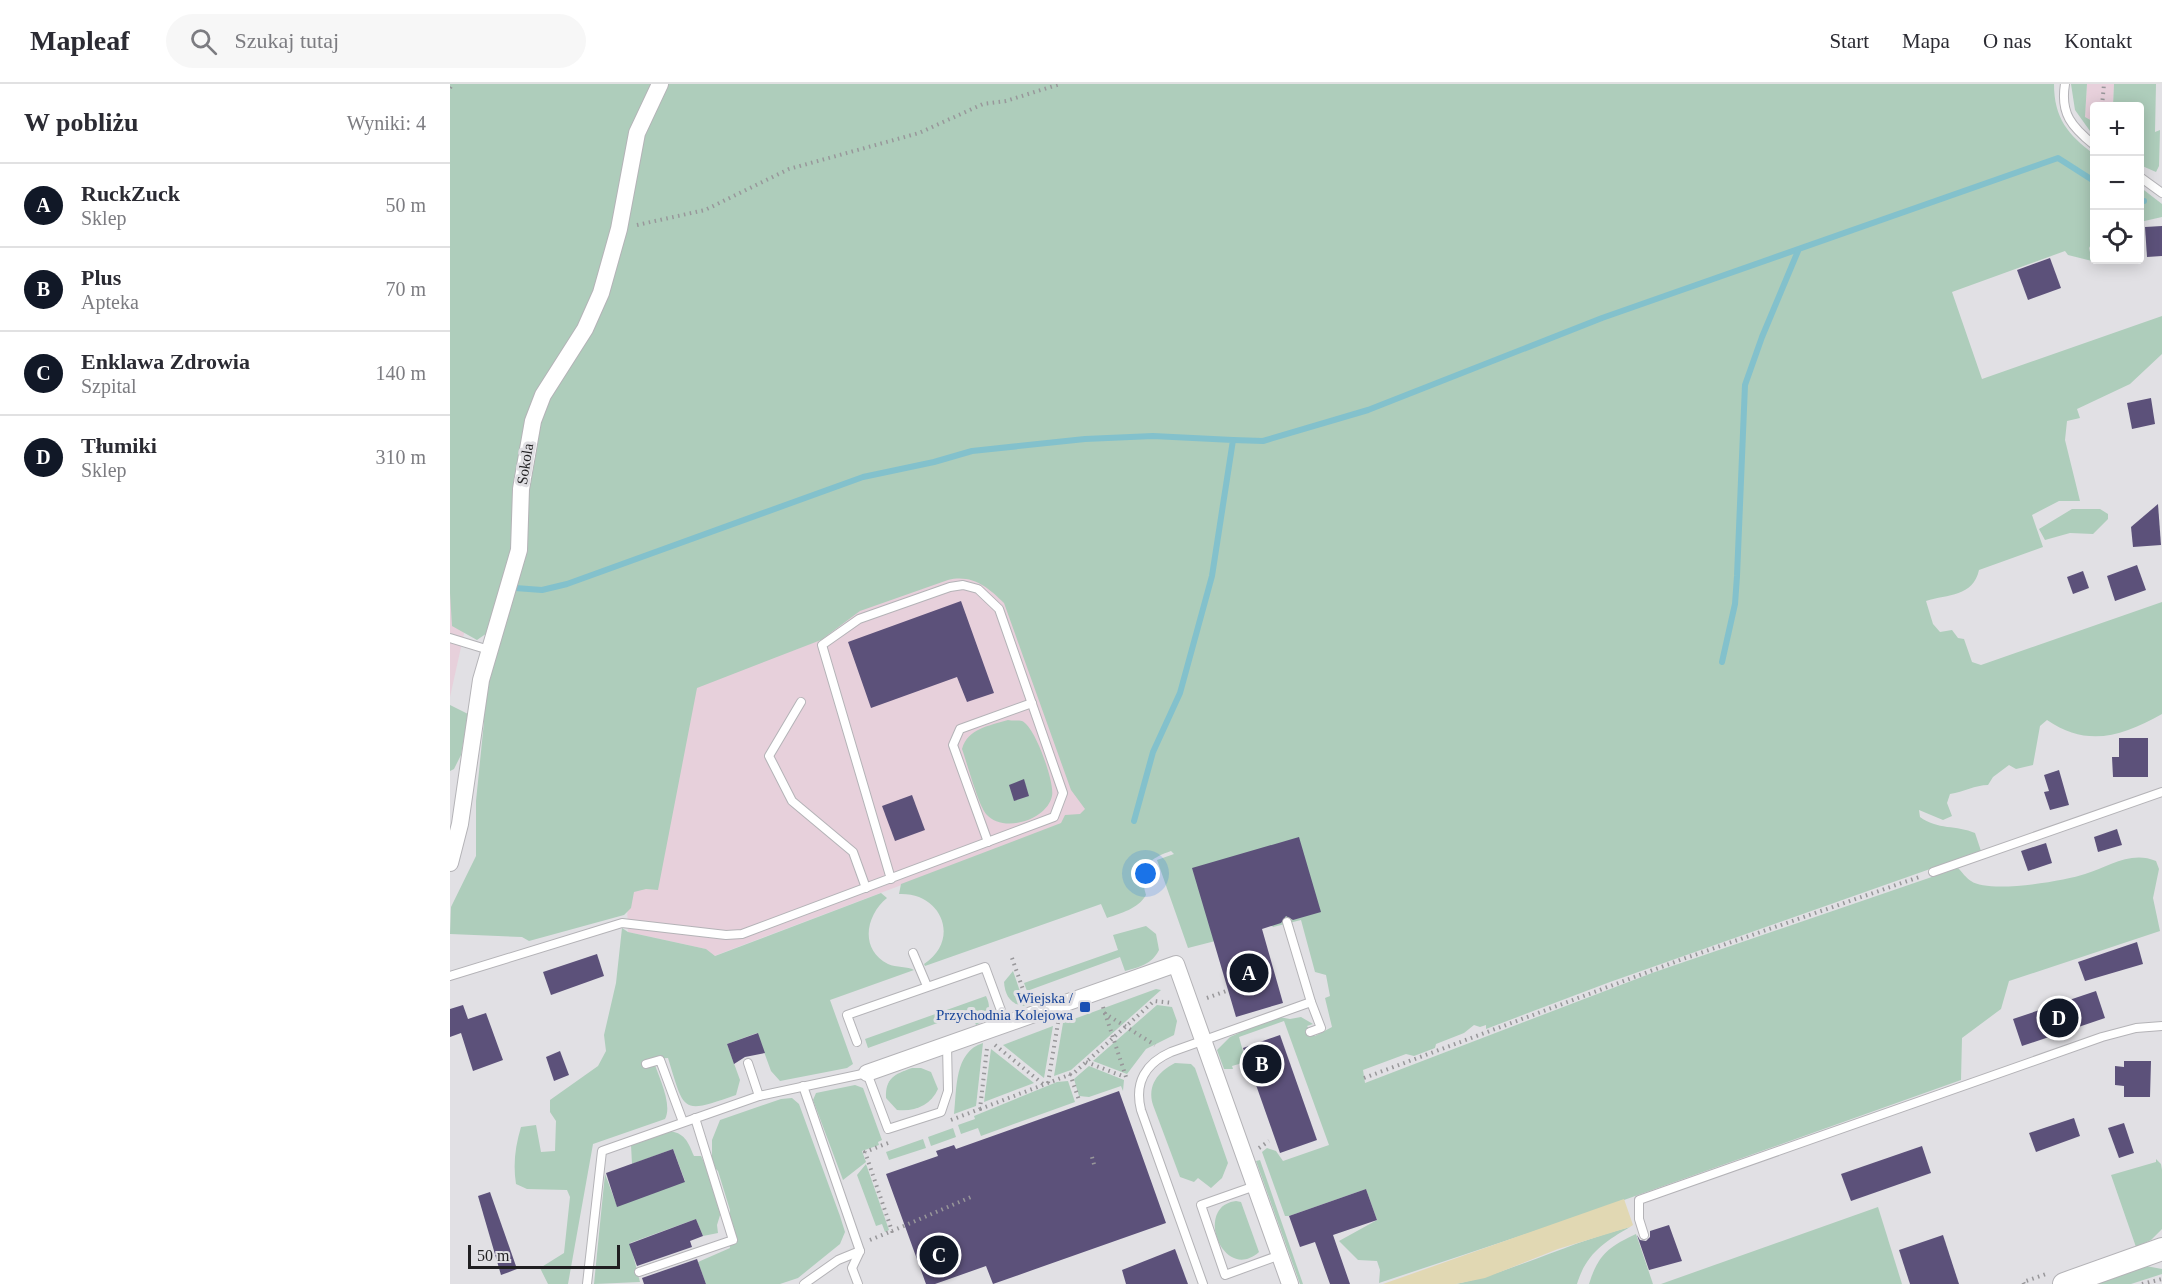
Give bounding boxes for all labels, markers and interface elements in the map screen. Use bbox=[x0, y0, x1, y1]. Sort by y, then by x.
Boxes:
search box bbox=[166, 14, 586, 68]
text: Mapleaf bbox=[30, 25, 130, 56]
icon: search bbox=[187, 25, 220, 58]
text: Szukaj tutaj bbox=[235, 28, 339, 53]
text: Start bbox=[1829, 29, 1869, 53]
text: Mapa bbox=[1902, 29, 1950, 53]
text: O nas bbox=[1983, 29, 2031, 53]
text: Kontakt bbox=[2064, 29, 2132, 53]
map controls bbox=[2090, 102, 2144, 264]
button: + bbox=[2090, 102, 2144, 156]
text: W pobliżu bbox=[24, 108, 138, 137]
text: Wyniki: 4 bbox=[347, 112, 426, 134]
button: − bbox=[2090, 156, 2144, 210]
text: RuckZuck bbox=[81, 181, 180, 206]
text: A bbox=[36, 194, 51, 216]
text: 50 m bbox=[385, 194, 426, 216]
text: Sklep bbox=[81, 207, 127, 229]
button: locate bbox=[2090, 210, 2144, 264]
text: Plus bbox=[81, 265, 121, 290]
text: B bbox=[37, 278, 50, 300]
text: 70 m bbox=[385, 278, 426, 300]
text: Apteka bbox=[81, 291, 139, 313]
text: Enklawa Zdrowia bbox=[81, 349, 250, 374]
text: C bbox=[36, 362, 51, 384]
text: 140 m bbox=[375, 362, 426, 384]
text: Szpital bbox=[81, 375, 137, 397]
text: Tłumiki bbox=[81, 433, 157, 458]
street label: Sokola bbox=[514, 442, 536, 486]
text: D bbox=[36, 446, 51, 468]
text: 310 m bbox=[375, 446, 426, 468]
text: Sklep bbox=[81, 459, 127, 481]
your location bbox=[1131, 859, 1160, 888]
pin: A bbox=[1230, 950, 1268, 996]
place label: Wiejska / Przychodnia Kolejowa bbox=[936, 990, 1074, 1023]
pin: D bbox=[2040, 996, 2078, 1040]
marker: Wiejska / Przychodnia Kolejowa bbox=[1078, 1000, 1092, 1014]
pin: B bbox=[1242, 1042, 1282, 1086]
pin: C bbox=[920, 1232, 958, 1278]
scale bar bbox=[468, 1242, 620, 1270]
text: 50 m bbox=[477, 1247, 509, 1264]

